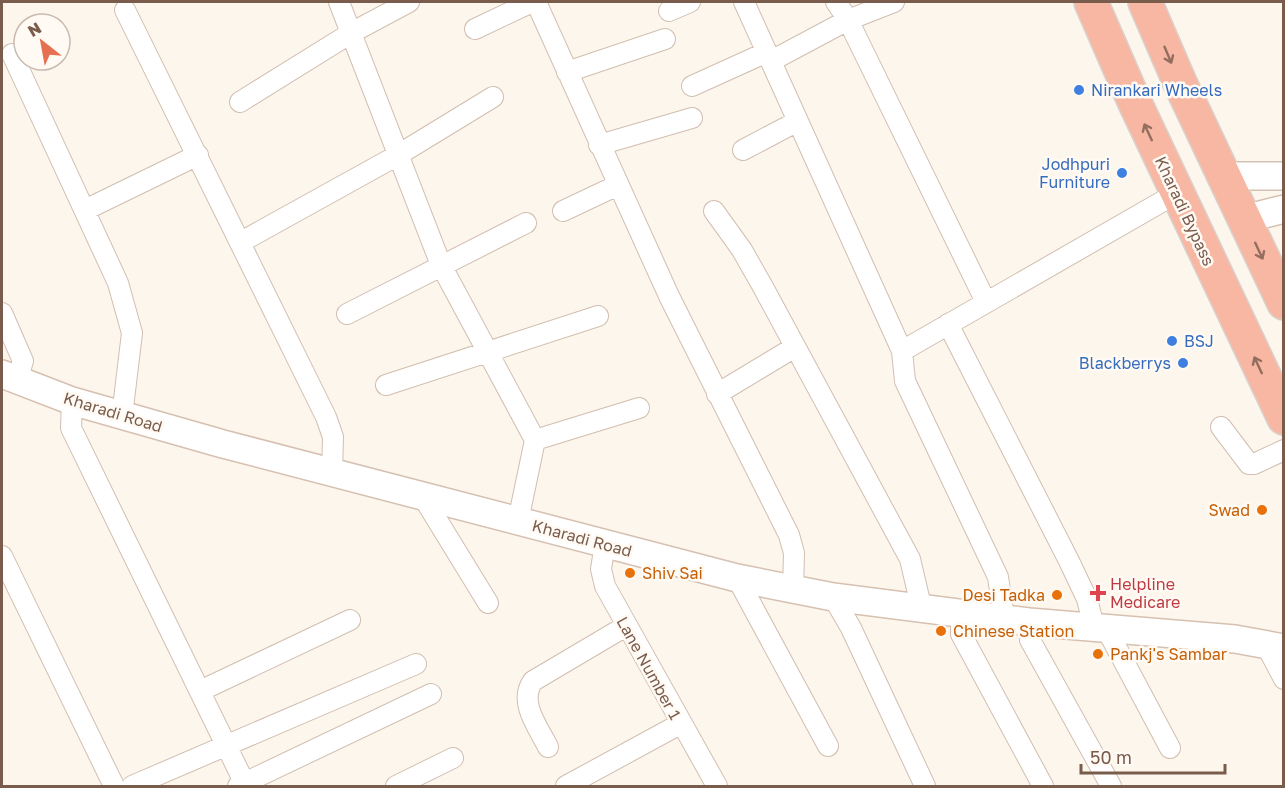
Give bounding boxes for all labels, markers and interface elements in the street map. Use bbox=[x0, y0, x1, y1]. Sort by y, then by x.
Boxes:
north arrow bbox=[12, 12, 72, 72]
text: N bbox=[24, 17, 45, 41]
one-way arrow bbox=[1163, 46, 1175, 64]
place label: Nirankari Wheels bbox=[1091, 80, 1222, 100]
marker: Nirankari Wheels bbox=[1072, 83, 1086, 97]
one-way arrow bbox=[1142, 123, 1154, 141]
street label: Kharadi Bypass bbox=[1151, 153, 1219, 269]
place label: Jodhpuri Furniture bbox=[1039, 154, 1110, 192]
marker: Jodhpuri Furniture bbox=[1115, 166, 1129, 180]
one-way arrow bbox=[1254, 242, 1266, 260]
place label: BSJ bbox=[1184, 331, 1214, 351]
marker: BSJ bbox=[1165, 334, 1179, 348]
place label: Blackberrys bbox=[1079, 353, 1171, 373]
marker: Blackberrys bbox=[1176, 356, 1190, 370]
one-way arrow bbox=[1252, 356, 1264, 374]
street label: Kharadi Road bbox=[61, 387, 165, 437]
place label: Swad bbox=[1208, 500, 1250, 520]
marker: Swad bbox=[1255, 503, 1269, 517]
street label: Kharadi Road bbox=[530, 515, 634, 561]
place label: Shiv Sai bbox=[642, 563, 703, 583]
marker: Shiv Sai bbox=[623, 566, 637, 580]
place label: Helpline Medicare bbox=[1110, 574, 1180, 612]
place label: Desi Tadka bbox=[962, 585, 1045, 605]
marker: Helpline Medicare bbox=[1091, 586, 1105, 600]
marker: Desi Tadka bbox=[1050, 588, 1064, 602]
street label: Lane Number 1 bbox=[612, 613, 686, 723]
place label: Chinese Station bbox=[953, 621, 1074, 641]
marker: Chinese Station bbox=[934, 624, 948, 638]
place label: Pankj's Sambar bbox=[1110, 644, 1227, 664]
marker: Pankj's Sambar bbox=[1091, 647, 1105, 661]
scale bar bbox=[1081, 737, 1225, 775]
text: 50 m bbox=[1090, 746, 1132, 768]

